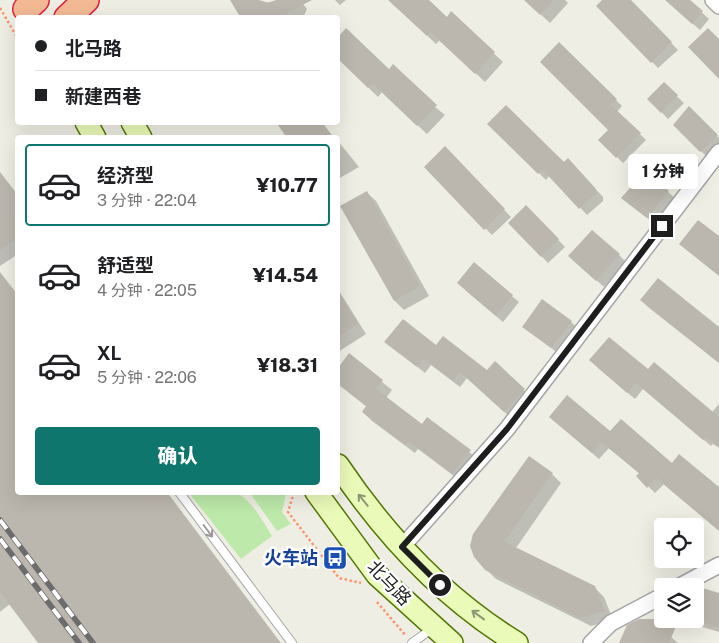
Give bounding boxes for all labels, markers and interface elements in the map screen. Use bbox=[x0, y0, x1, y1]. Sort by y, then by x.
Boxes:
text: 北马路 bbox=[65, 37, 122, 59]
text: 新建西巷 bbox=[65, 85, 141, 107]
callout: 1 分钟 bbox=[627, 154, 697, 188]
text: 1 分钟 bbox=[642, 162, 684, 181]
icon: car bbox=[37, 163, 82, 208]
text: 经济型 bbox=[97, 164, 154, 186]
text: ¥10.77 bbox=[256, 174, 318, 196]
text: 3 分钟 · 22:04 bbox=[97, 191, 197, 210]
route end bbox=[651, 215, 673, 237]
icon: car bbox=[37, 253, 82, 298]
text: 舒适型 bbox=[97, 254, 154, 276]
text: ¥14.54 bbox=[253, 264, 318, 286]
text: 4 分钟 · 22:05 bbox=[97, 281, 197, 300]
text: XL bbox=[97, 342, 122, 364]
icon: car bbox=[37, 343, 82, 388]
text: ¥18.31 bbox=[257, 354, 318, 376]
text: 5 分钟 · 22:06 bbox=[97, 368, 197, 387]
button: 确认 bbox=[35, 427, 320, 485]
one-way arrow bbox=[358, 494, 369, 507]
map controls bbox=[654, 518, 704, 628]
button: locate bbox=[654, 518, 704, 568]
one-way arrow bbox=[203, 524, 213, 538]
bus stop icon: 火车站 bbox=[322, 545, 348, 571]
place label: 火车站 bbox=[264, 547, 318, 568]
street label: 北马路 bbox=[363, 556, 416, 609]
route start bbox=[429, 574, 451, 596]
button: layers bbox=[654, 578, 704, 628]
one-way arrow bbox=[471, 610, 485, 620]

